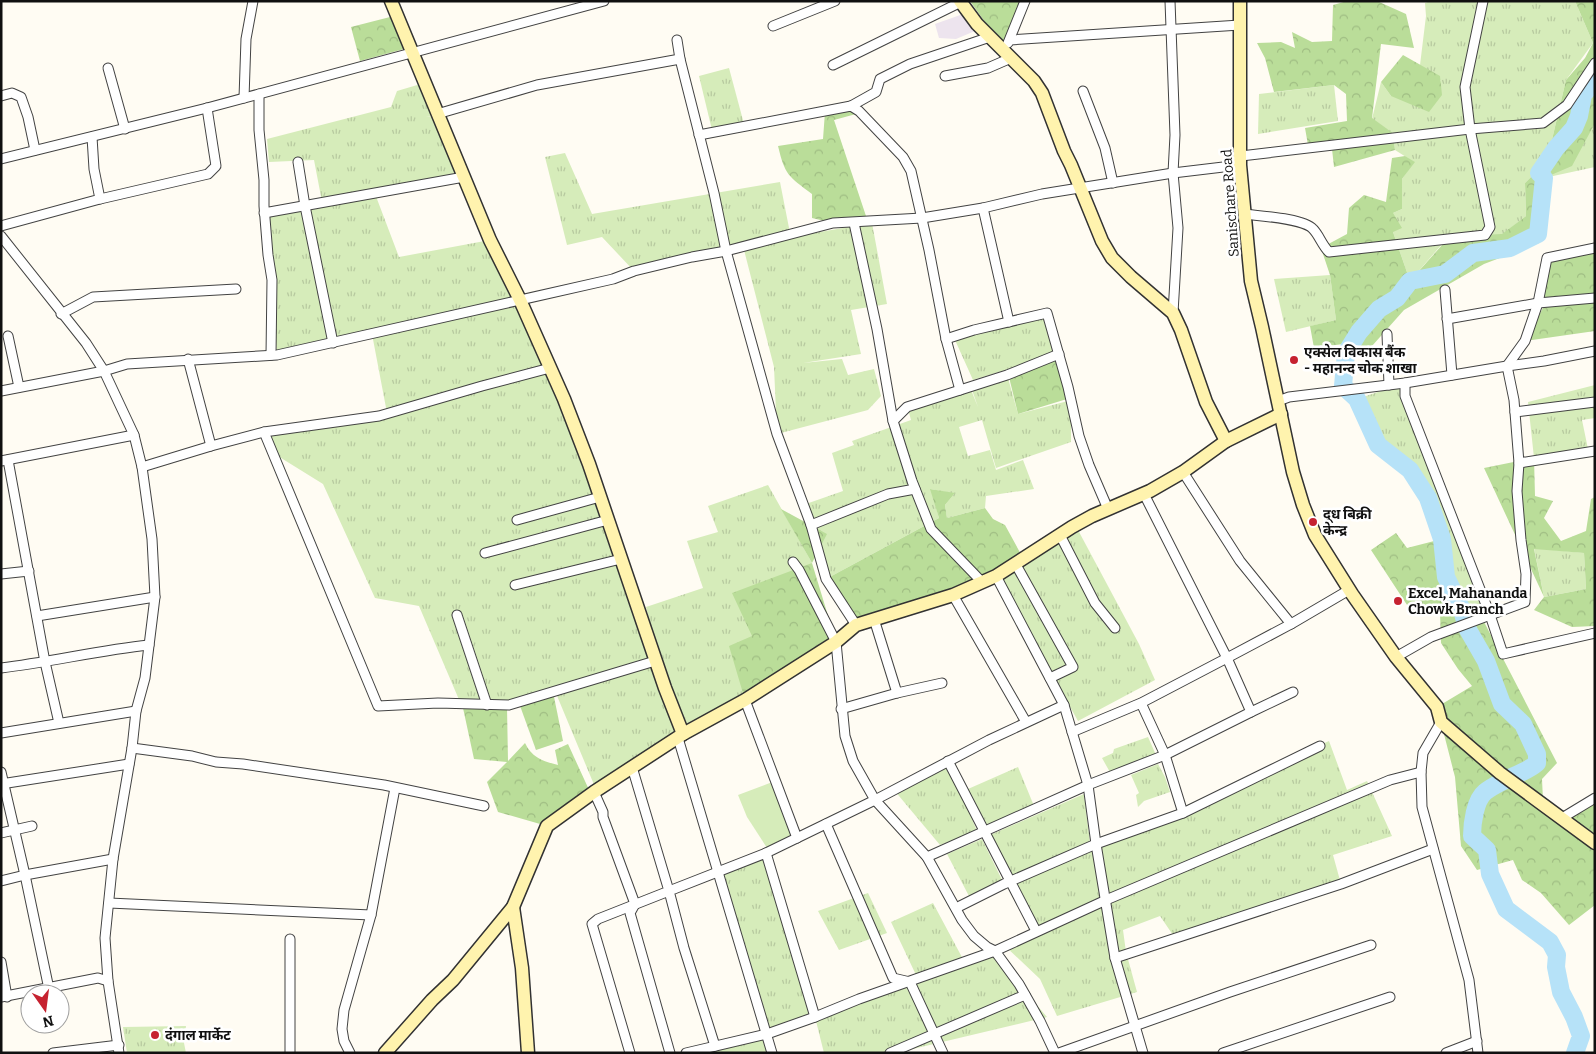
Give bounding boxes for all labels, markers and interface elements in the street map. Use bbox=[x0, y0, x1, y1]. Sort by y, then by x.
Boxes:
street label: Sanischare Road bbox=[1218, 149, 1243, 257]
place label: एक्सेल विकास बैंक - महानन्द चोक शाखा bbox=[1304, 343, 1417, 377]
marker: एक्सेल विकास बैंक - महानन्द चोक शाखा bbox=[1288, 354, 1300, 366]
place label: दूध बिक्री केन्द्र bbox=[1323, 506, 1372, 539]
marker: दूध बिक्री केन्द्र bbox=[1307, 516, 1319, 528]
place label: Excel, Mahananda Chowk Branch bbox=[1408, 585, 1528, 618]
marker: Excel, Mahananda Chowk Branch bbox=[1392, 595, 1404, 607]
north arrow bbox=[20, 984, 70, 1034]
text: N bbox=[41, 1012, 55, 1031]
place label: दंगाल मार्केट bbox=[165, 1027, 231, 1044]
marker: दंगाल मार्केट bbox=[149, 1029, 161, 1041]

